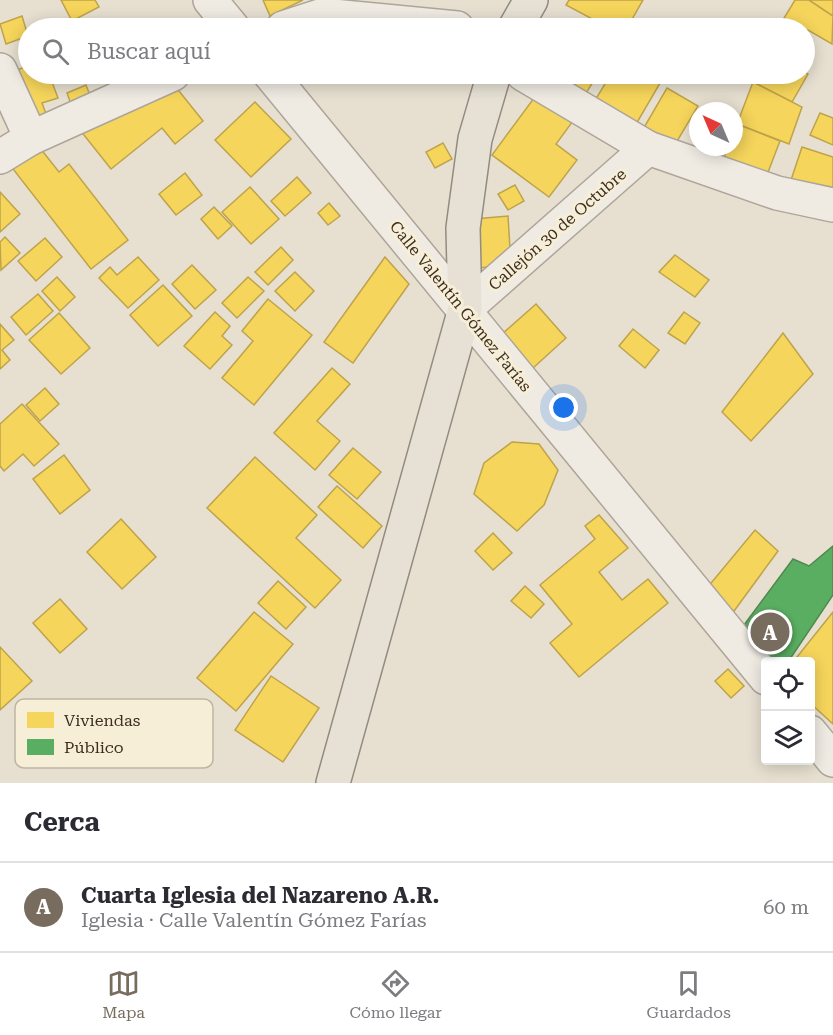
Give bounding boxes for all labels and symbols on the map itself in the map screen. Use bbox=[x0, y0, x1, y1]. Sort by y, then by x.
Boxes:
north arrow bbox=[689, 102, 743, 156]
street label: Callejón 30 de Octubre bbox=[485, 164, 630, 294]
street label: Calle Valentín Gómez Farías bbox=[386, 217, 536, 396]
your location bbox=[549, 393, 578, 422]
pin: A bbox=[750, 610, 790, 654]
legend bbox=[15, 699, 213, 768]
text: Viviendas bbox=[64, 711, 141, 730]
text: Público bbox=[64, 738, 124, 757]

